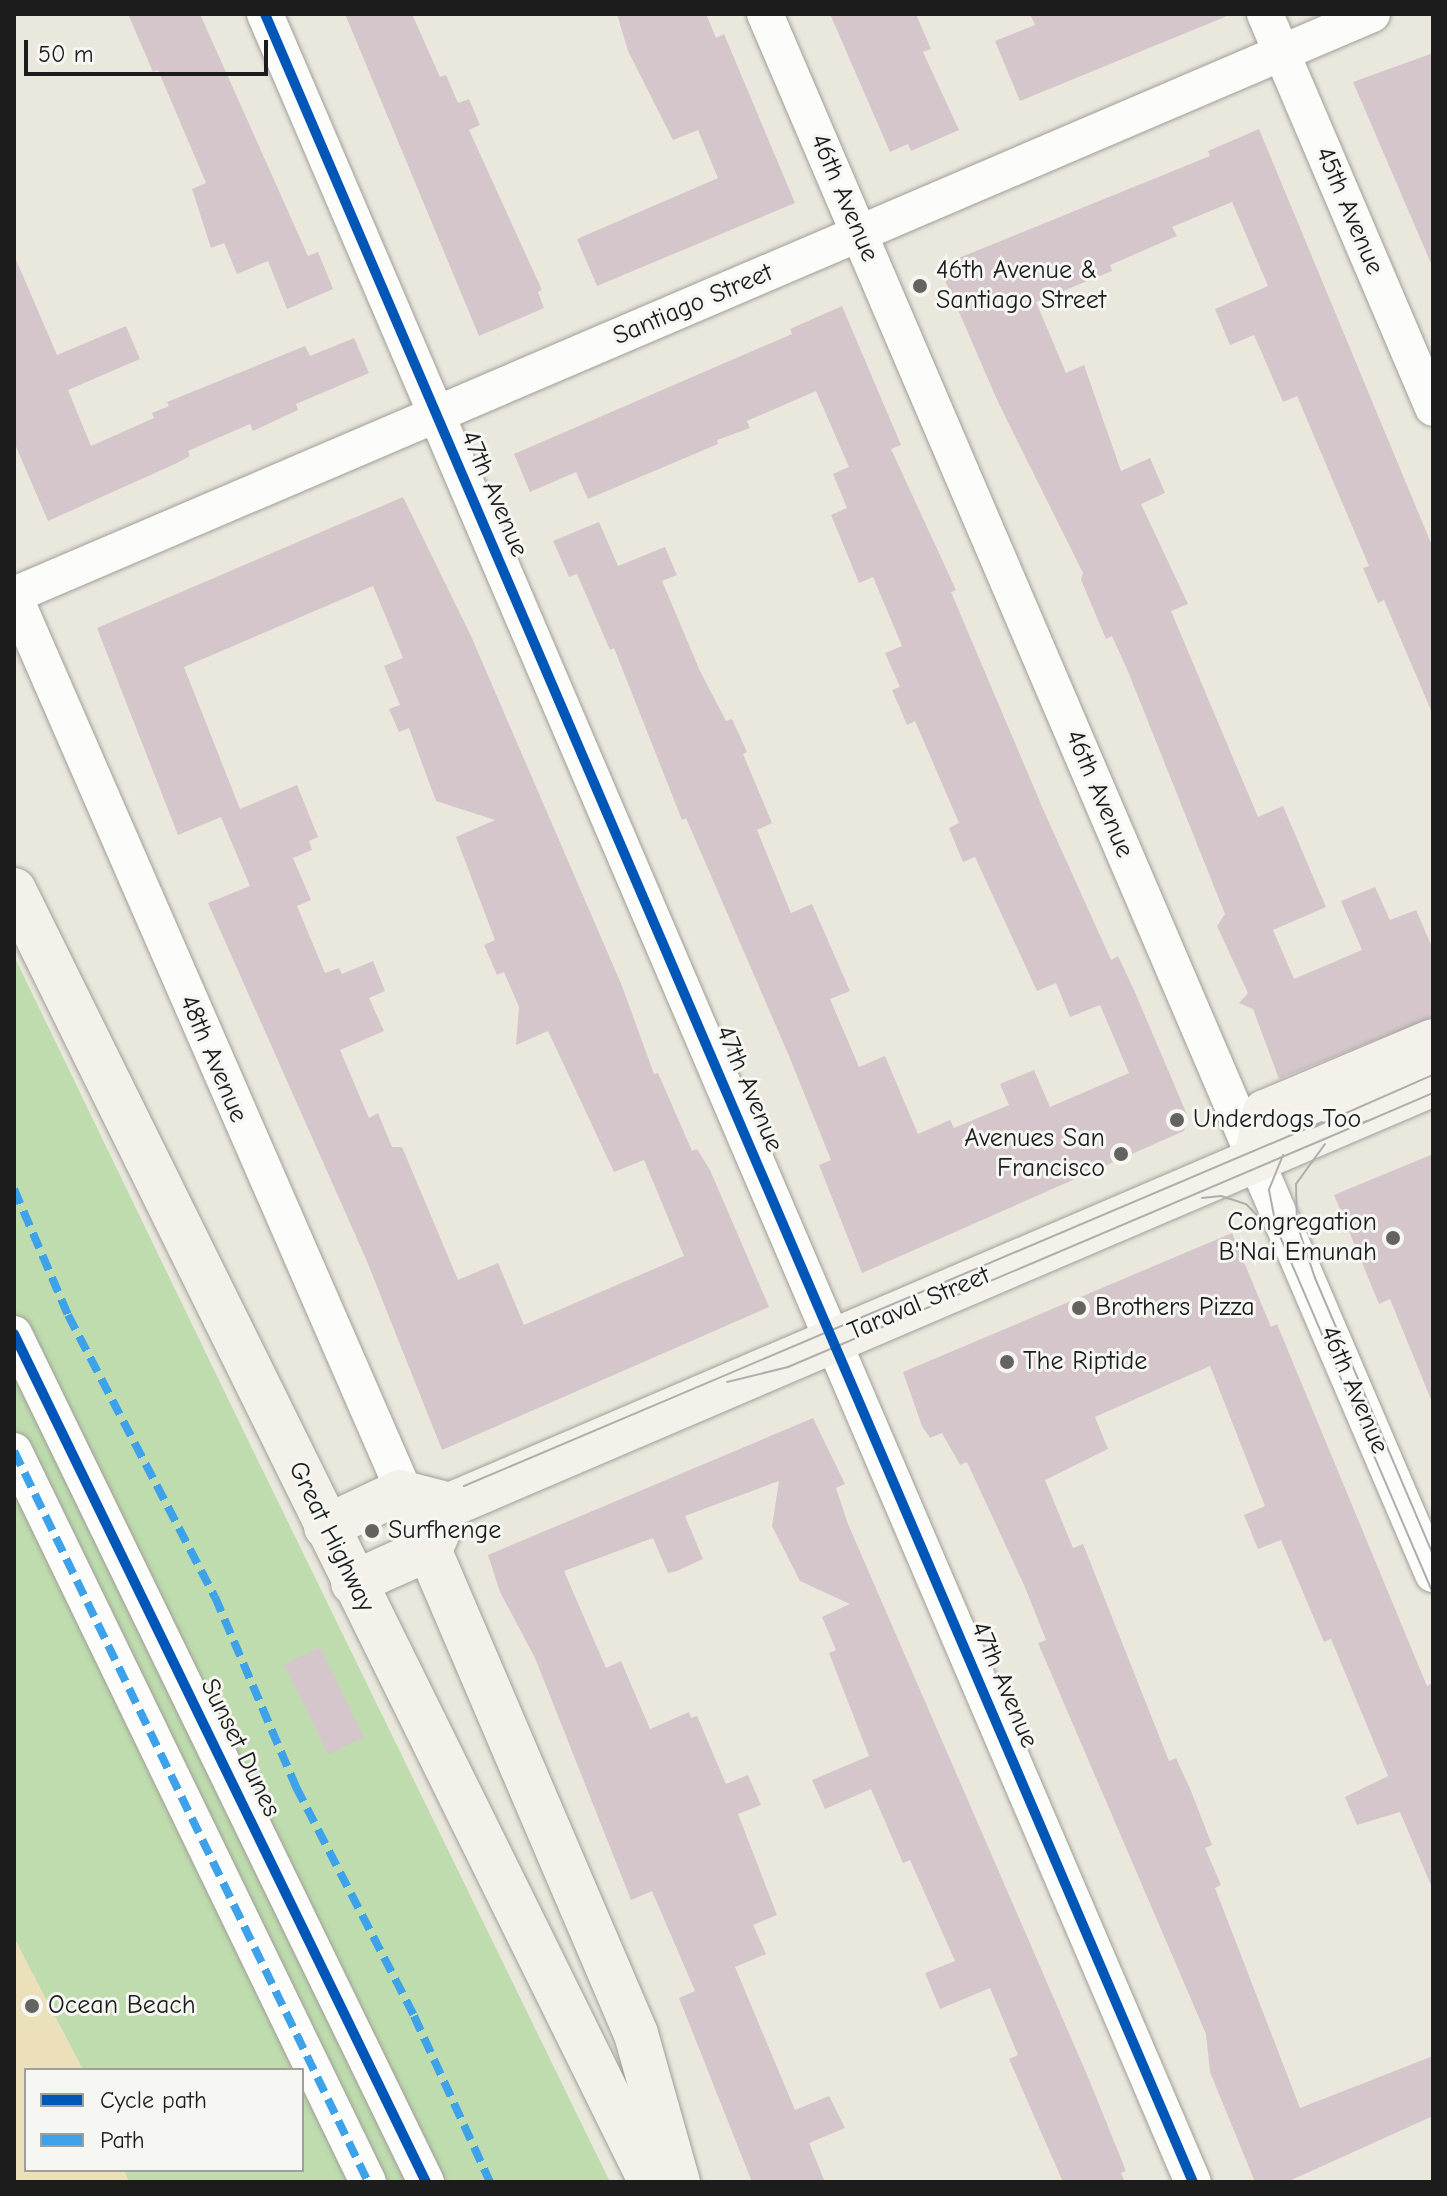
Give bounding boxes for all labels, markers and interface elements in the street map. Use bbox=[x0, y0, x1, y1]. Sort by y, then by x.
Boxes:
scale bar bbox=[28, 24, 272, 74]
text: 50 m bbox=[38, 40, 94, 68]
street label: 46th Avenue bbox=[803, 129, 885, 267]
street label: 45th Avenue bbox=[1308, 142, 1390, 280]
place label: 46th Avenue & Santiago Street bbox=[936, 255, 1106, 316]
street label: Santiago Street bbox=[609, 257, 777, 353]
marker: 46th Avenue & Santiago Street bbox=[911, 277, 929, 295]
street label: 47th Avenue bbox=[453, 426, 535, 562]
street label: 46th Avenue bbox=[1058, 725, 1140, 863]
street label: 48th Avenue bbox=[172, 991, 254, 1127]
street label: 47th Avenue bbox=[708, 1021, 790, 1157]
place label: Underdogs Too bbox=[1193, 1104, 1361, 1136]
marker: Underdogs Too bbox=[1168, 1111, 1186, 1129]
place label: Avenues San Francisco bbox=[964, 1123, 1105, 1184]
marker: Avenues San Francisco bbox=[1112, 1145, 1130, 1163]
place label: Congregation B'Nai Emunah bbox=[1218, 1207, 1377, 1268]
marker: Congregation B'Nai Emunah bbox=[1384, 1229, 1402, 1247]
street label: Taraval Street bbox=[843, 1260, 995, 1348]
place label: Brothers Pizza bbox=[1095, 1292, 1255, 1324]
marker: Brothers Pizza bbox=[1070, 1299, 1088, 1317]
street label: 46th Avenue bbox=[1313, 1321, 1395, 1459]
place label: The Riptide bbox=[1023, 1346, 1147, 1378]
marker: The Riptide bbox=[998, 1353, 1016, 1371]
street label: Great Highway bbox=[281, 1457, 381, 1617]
place label: Surfhenge bbox=[388, 1515, 501, 1547]
marker: Surfhenge bbox=[363, 1522, 381, 1540]
street label: 47th Avenue bbox=[963, 1617, 1045, 1753]
street label: Sunset Dunes bbox=[193, 1674, 287, 1822]
place label: Ocean Beach bbox=[48, 1990, 196, 2022]
marker: Ocean Beach bbox=[23, 1997, 41, 2015]
legend bbox=[24, 2068, 304, 2172]
text: Cycle path bbox=[100, 2086, 207, 2114]
text: Path bbox=[100, 2126, 145, 2154]

